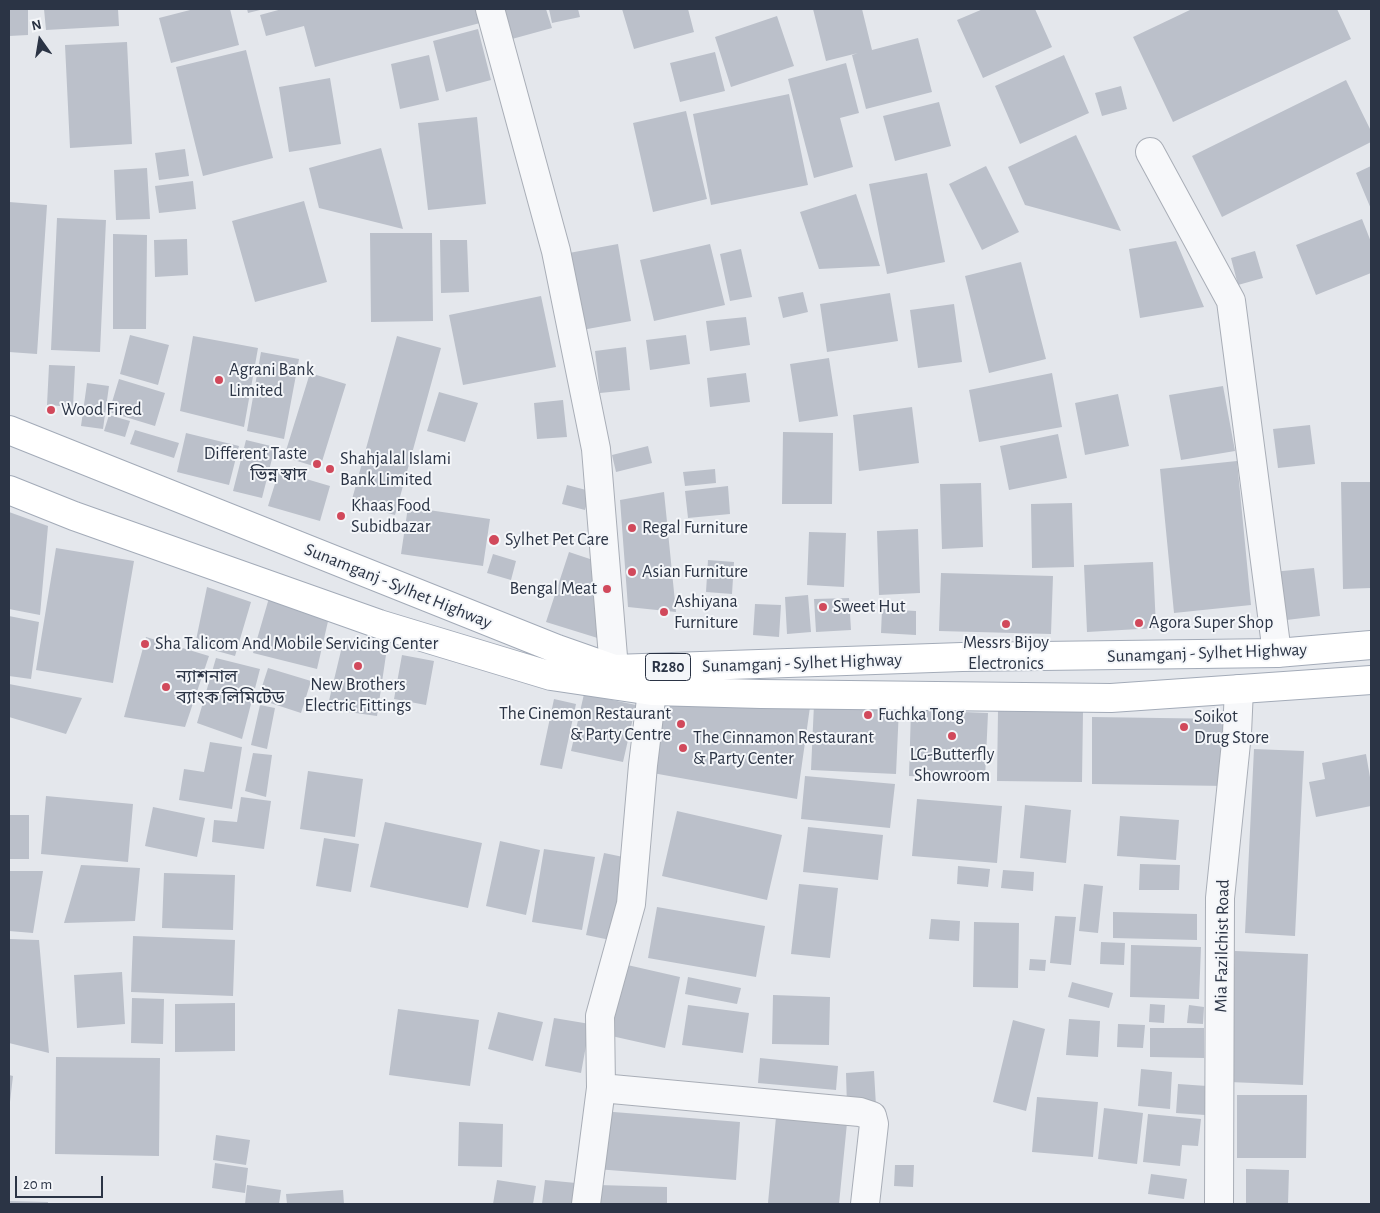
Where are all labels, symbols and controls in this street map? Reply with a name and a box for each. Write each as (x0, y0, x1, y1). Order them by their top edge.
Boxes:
north arrow (15, 15, 65, 65)
text: N (30, 17, 43, 33)
place label: Agrani Bank Limited (229, 359, 314, 402)
marker: Agrani Bank Limited (213, 374, 225, 386)
place label: Wood Fired (61, 399, 142, 421)
marker: Wood Fired (45, 404, 57, 416)
place label: Different Taste ভিন্ন স্বাদ (204, 443, 307, 486)
place label: Shahjalal Islami Bank Limited (340, 448, 451, 490)
marker: Different Taste ভিন্ন স্বাদ (311, 458, 323, 470)
marker: Shahjalal Islami Bank Limited (324, 463, 336, 475)
place label: Khaas Food Subidbazar (351, 495, 431, 538)
marker: Khaas Food Subidbazar (335, 510, 347, 522)
place label: Regal Furniture (642, 517, 748, 539)
marker: Regal Furniture (626, 522, 638, 534)
place label: Sylhet Pet Care (505, 529, 609, 551)
marker: Sylhet Pet Care (487, 533, 501, 547)
street label: Sunamganj - Sylhet Highway (301, 538, 495, 634)
place label: Asian Furniture (642, 561, 748, 583)
marker: Asian Furniture (626, 566, 638, 578)
place label: Bengal Meat (509, 578, 597, 600)
marker: Bengal Meat (601, 583, 613, 595)
place label: Ashiyana Furniture (674, 591, 738, 634)
place label: Sweet Hut (833, 596, 905, 618)
marker: Sweet Hut (817, 601, 829, 613)
marker: Ashiyana Furniture (658, 606, 670, 618)
place label: Agora Super Shop (1149, 612, 1273, 634)
marker: Agora Super Shop (1133, 617, 1145, 629)
marker: Messrs Bijoy Electronics (1000, 618, 1012, 630)
place label: Messrs Bijoy Electronics (963, 632, 1049, 674)
place label: Sha Talicom And Mobile Servicing Center (155, 633, 438, 655)
marker: Sha Talicom And Mobile Servicing Center (139, 638, 151, 650)
street label: Sunamganj - Sylhet Highway (1107, 639, 1307, 667)
street label: Sunamganj - Sylhet Highway (702, 649, 902, 677)
road number: R280 (646, 654, 690, 680)
marker: New Brothers Electric Fittings (352, 660, 364, 672)
place label: ন্যাশনাল ব্যাংক লিমিটেড (176, 666, 285, 709)
place label: New Brothers Electric Fittings (305, 674, 411, 716)
marker: ন্যাশনাল ব্যাংক লিমিটেড (160, 681, 172, 693)
place label: The Cinemon Restaurant & Party Centre (499, 703, 671, 746)
place label: Fuchka Tong (878, 704, 964, 726)
place label: Soikot Drug Store (1194, 706, 1269, 749)
marker: Fuchka Tong (862, 709, 874, 721)
marker: The Cinemon Restaurant & Party Centre (675, 718, 687, 730)
marker: Soikot Drug Store (1178, 721, 1190, 733)
place label: The Cinnamon Restaurant & Party Center (693, 727, 874, 770)
marker: LG-Butterfly Showroom (946, 730, 958, 742)
marker: The Cinnamon Restaurant & Party Center (677, 742, 689, 754)
place label: LG-Butterfly Showroom (910, 744, 994, 786)
street label: Mia Fazilchist Road (1210, 879, 1234, 1013)
scale bar (18, 1166, 105, 1198)
text: 20 m (23, 1177, 52, 1192)

